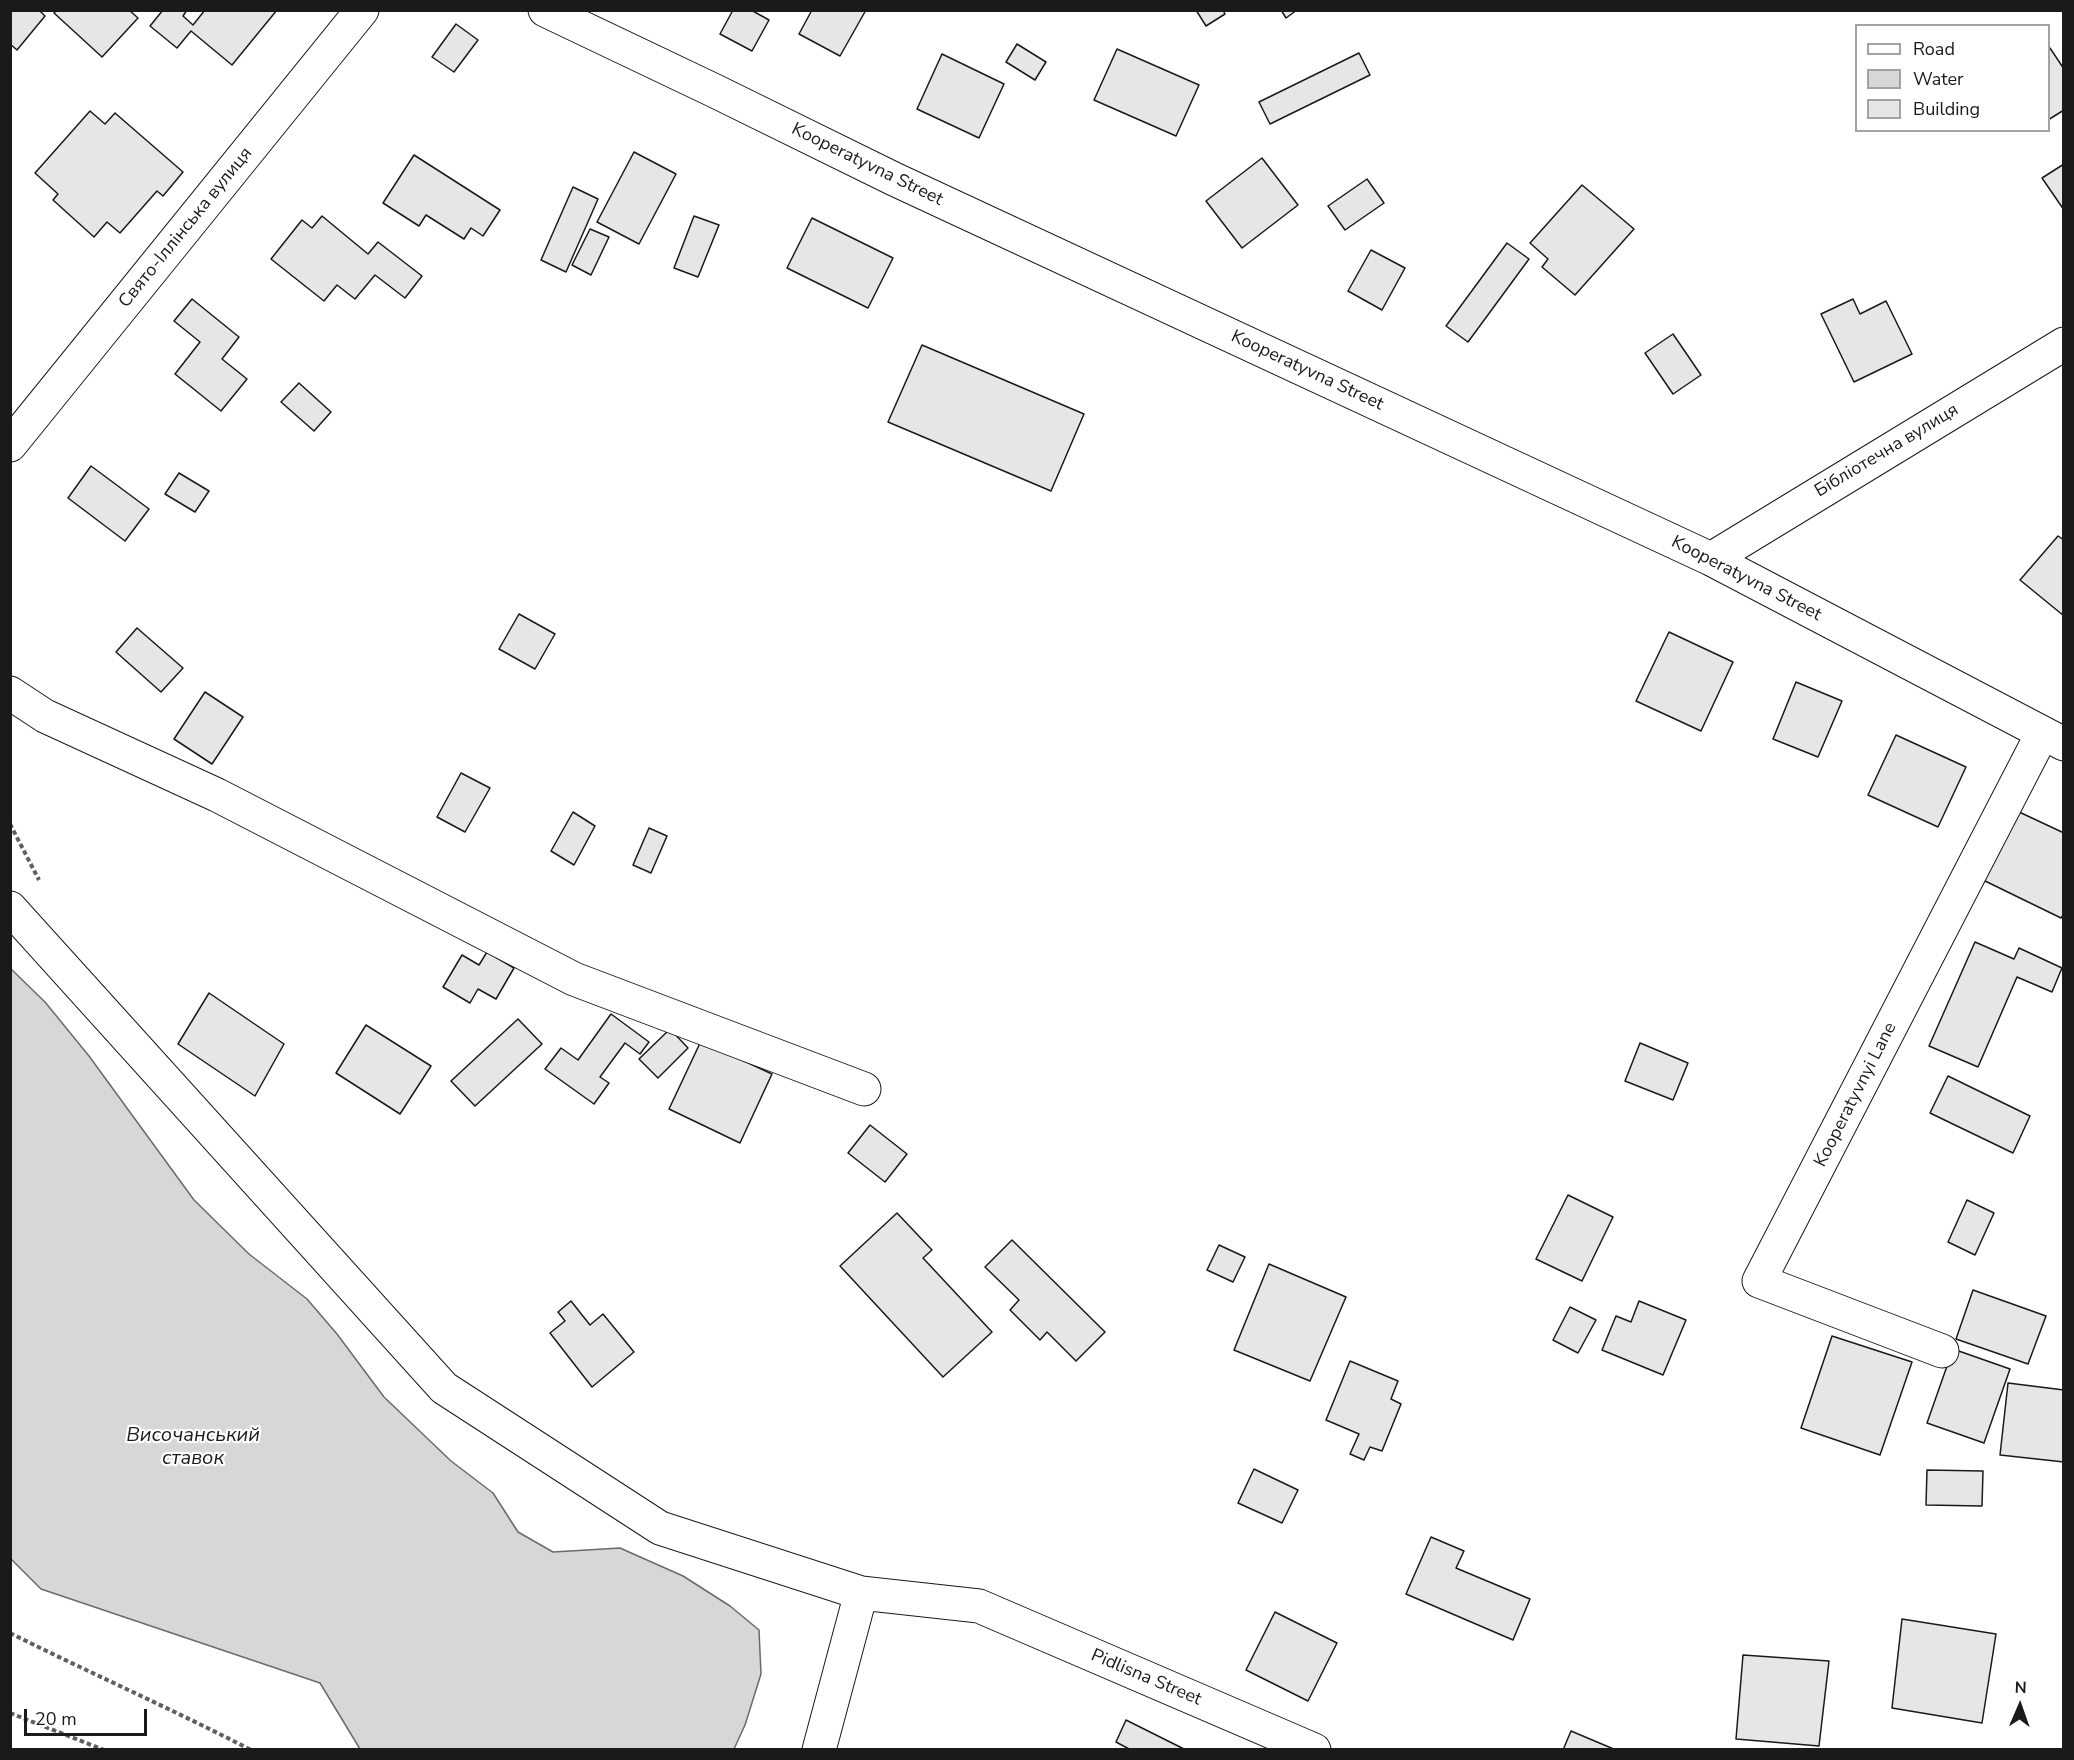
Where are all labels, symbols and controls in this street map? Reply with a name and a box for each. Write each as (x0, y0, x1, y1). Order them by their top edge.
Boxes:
legend (1855, 24, 2050, 132)
text: Road (1913, 37, 1955, 61)
text: Water (1913, 67, 1964, 91)
text: Building (1913, 97, 1980, 121)
street label: Kooperatyvna Street (788, 119, 946, 211)
street label: Свято-Іллінська вулиця (115, 144, 257, 312)
street label: Kooperatyvna Street (1227, 326, 1387, 416)
street label: Бібліотечна вулиця (1811, 400, 1963, 502)
street label: Kooperatyvna Street (1667, 532, 1825, 626)
street label: Kooperatyvnyi Lane (1810, 1019, 1902, 1171)
water label: Височанський ставок (126, 1424, 260, 1471)
street label: Pidlisna Street (1088, 1645, 1204, 1711)
north arrow (1990, 1676, 2050, 1736)
text: N (2014, 1677, 2027, 1699)
scale bar (27, 1697, 150, 1735)
text: 20 m (35, 1707, 77, 1731)

